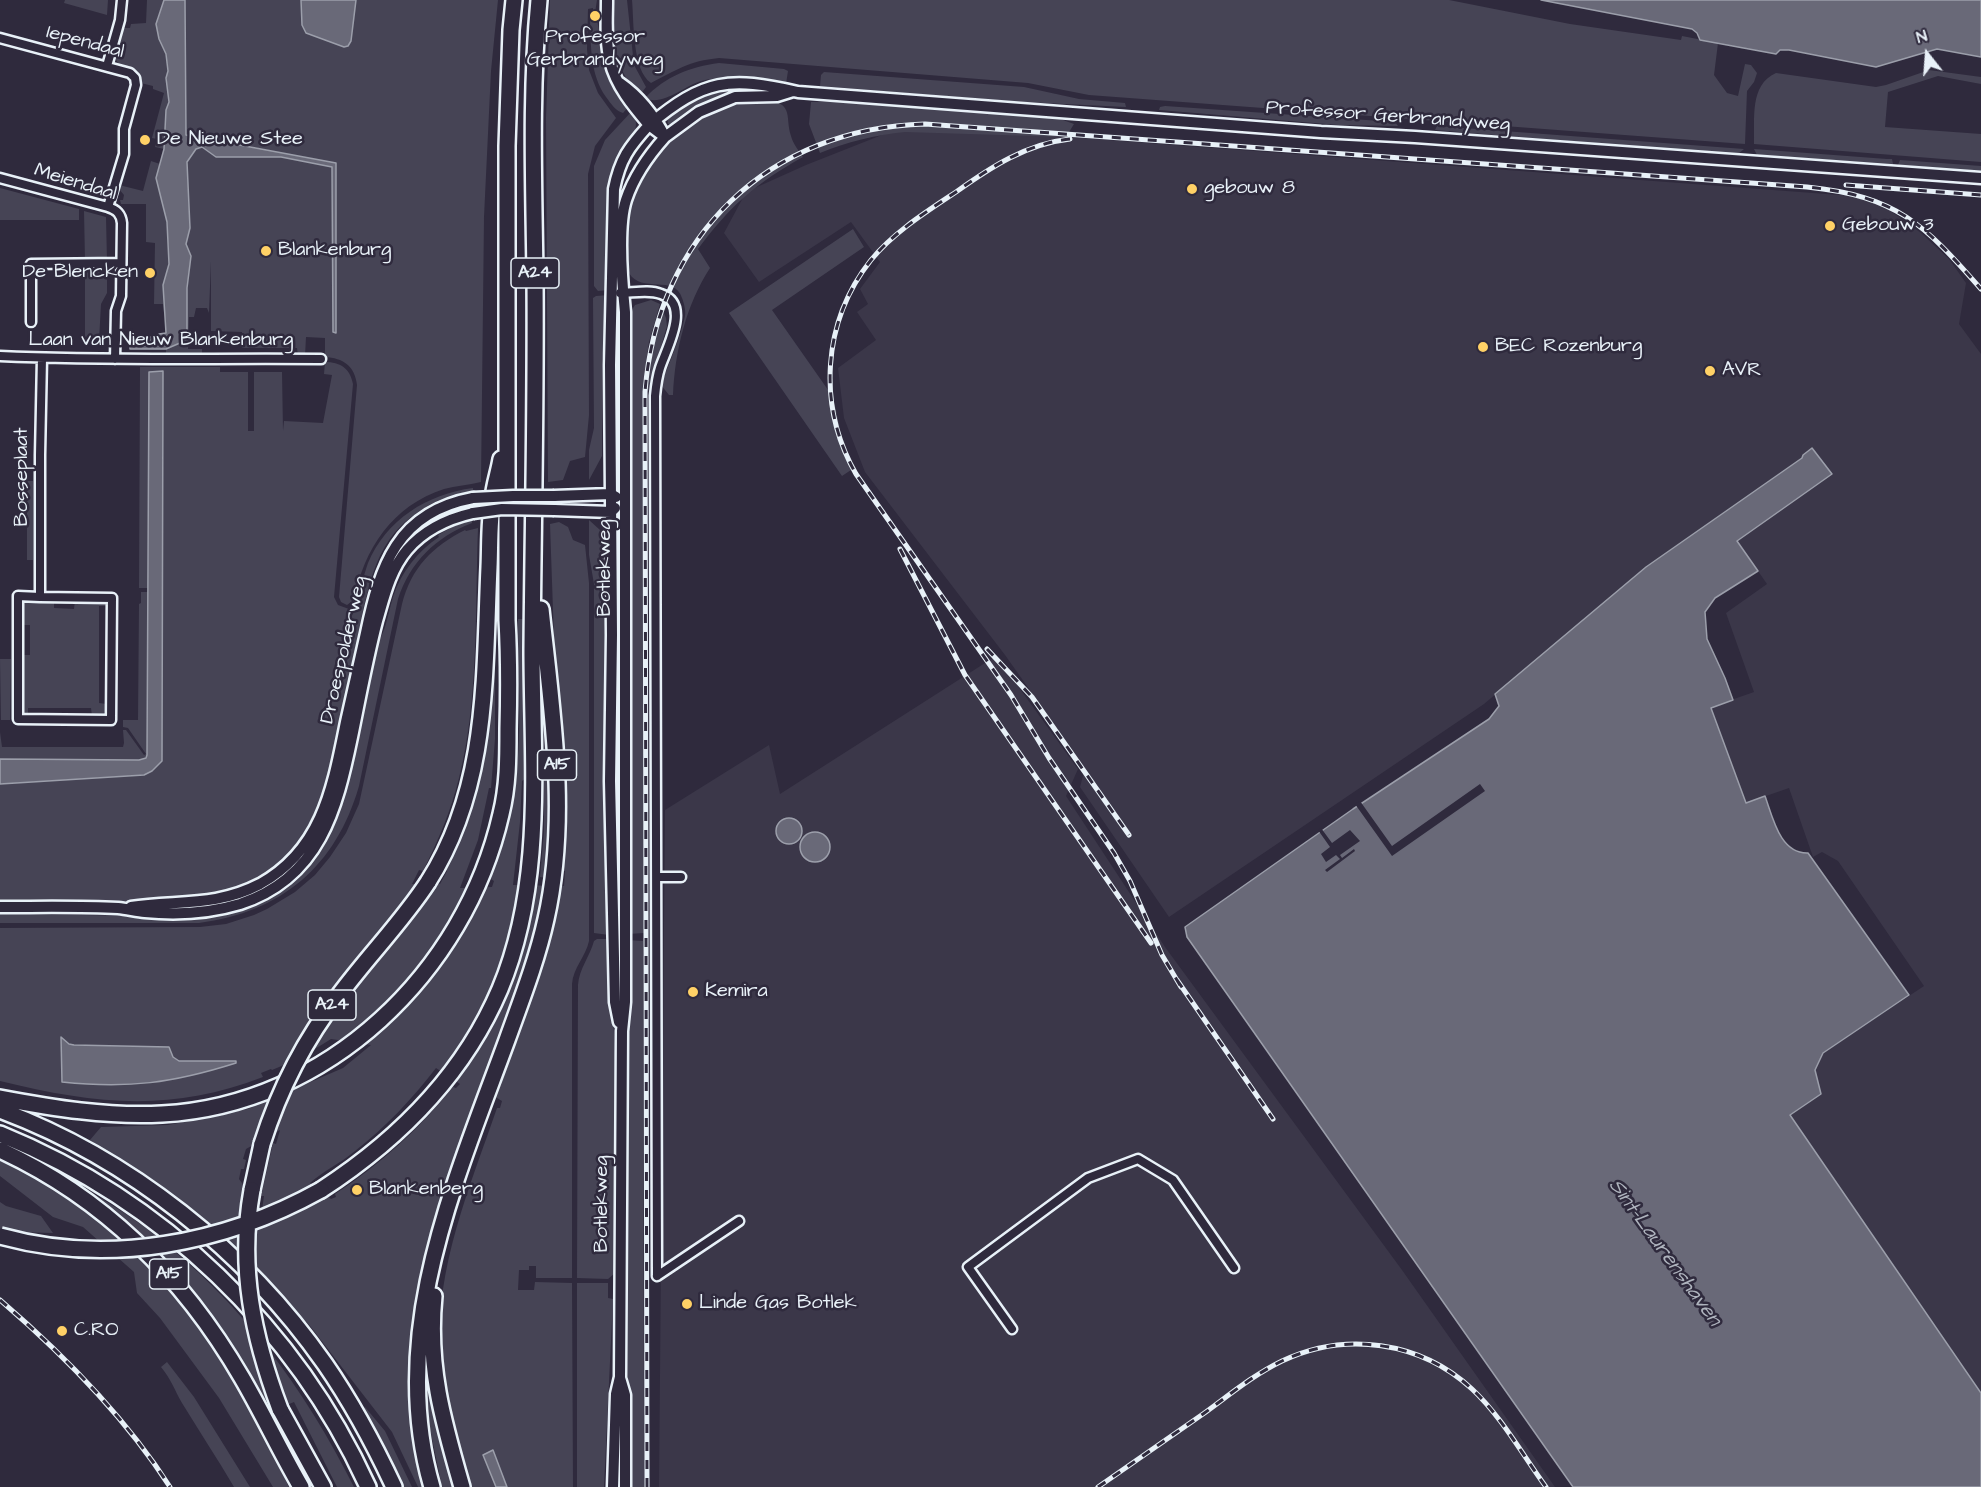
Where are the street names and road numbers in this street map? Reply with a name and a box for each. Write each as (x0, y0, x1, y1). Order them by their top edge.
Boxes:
street label: Iependaal (43, 21, 127, 65)
street label: Professor Gerbrandyweg (1265, 96, 1511, 138)
street label: Meiendaal (31, 159, 119, 207)
road number: A24 (511, 258, 559, 288)
street label: Laan van Nieuw Blankenburg (29, 329, 293, 353)
street label: Bosseplaat (11, 427, 35, 527)
street label: Botlekweg (594, 519, 618, 617)
street label: Droespolderweg (316, 574, 374, 726)
road number: A15 (538, 750, 576, 780)
road number: A24 (308, 990, 356, 1020)
street label: Botlekweg (591, 1155, 615, 1253)
road number: A15 (150, 1259, 188, 1289)

